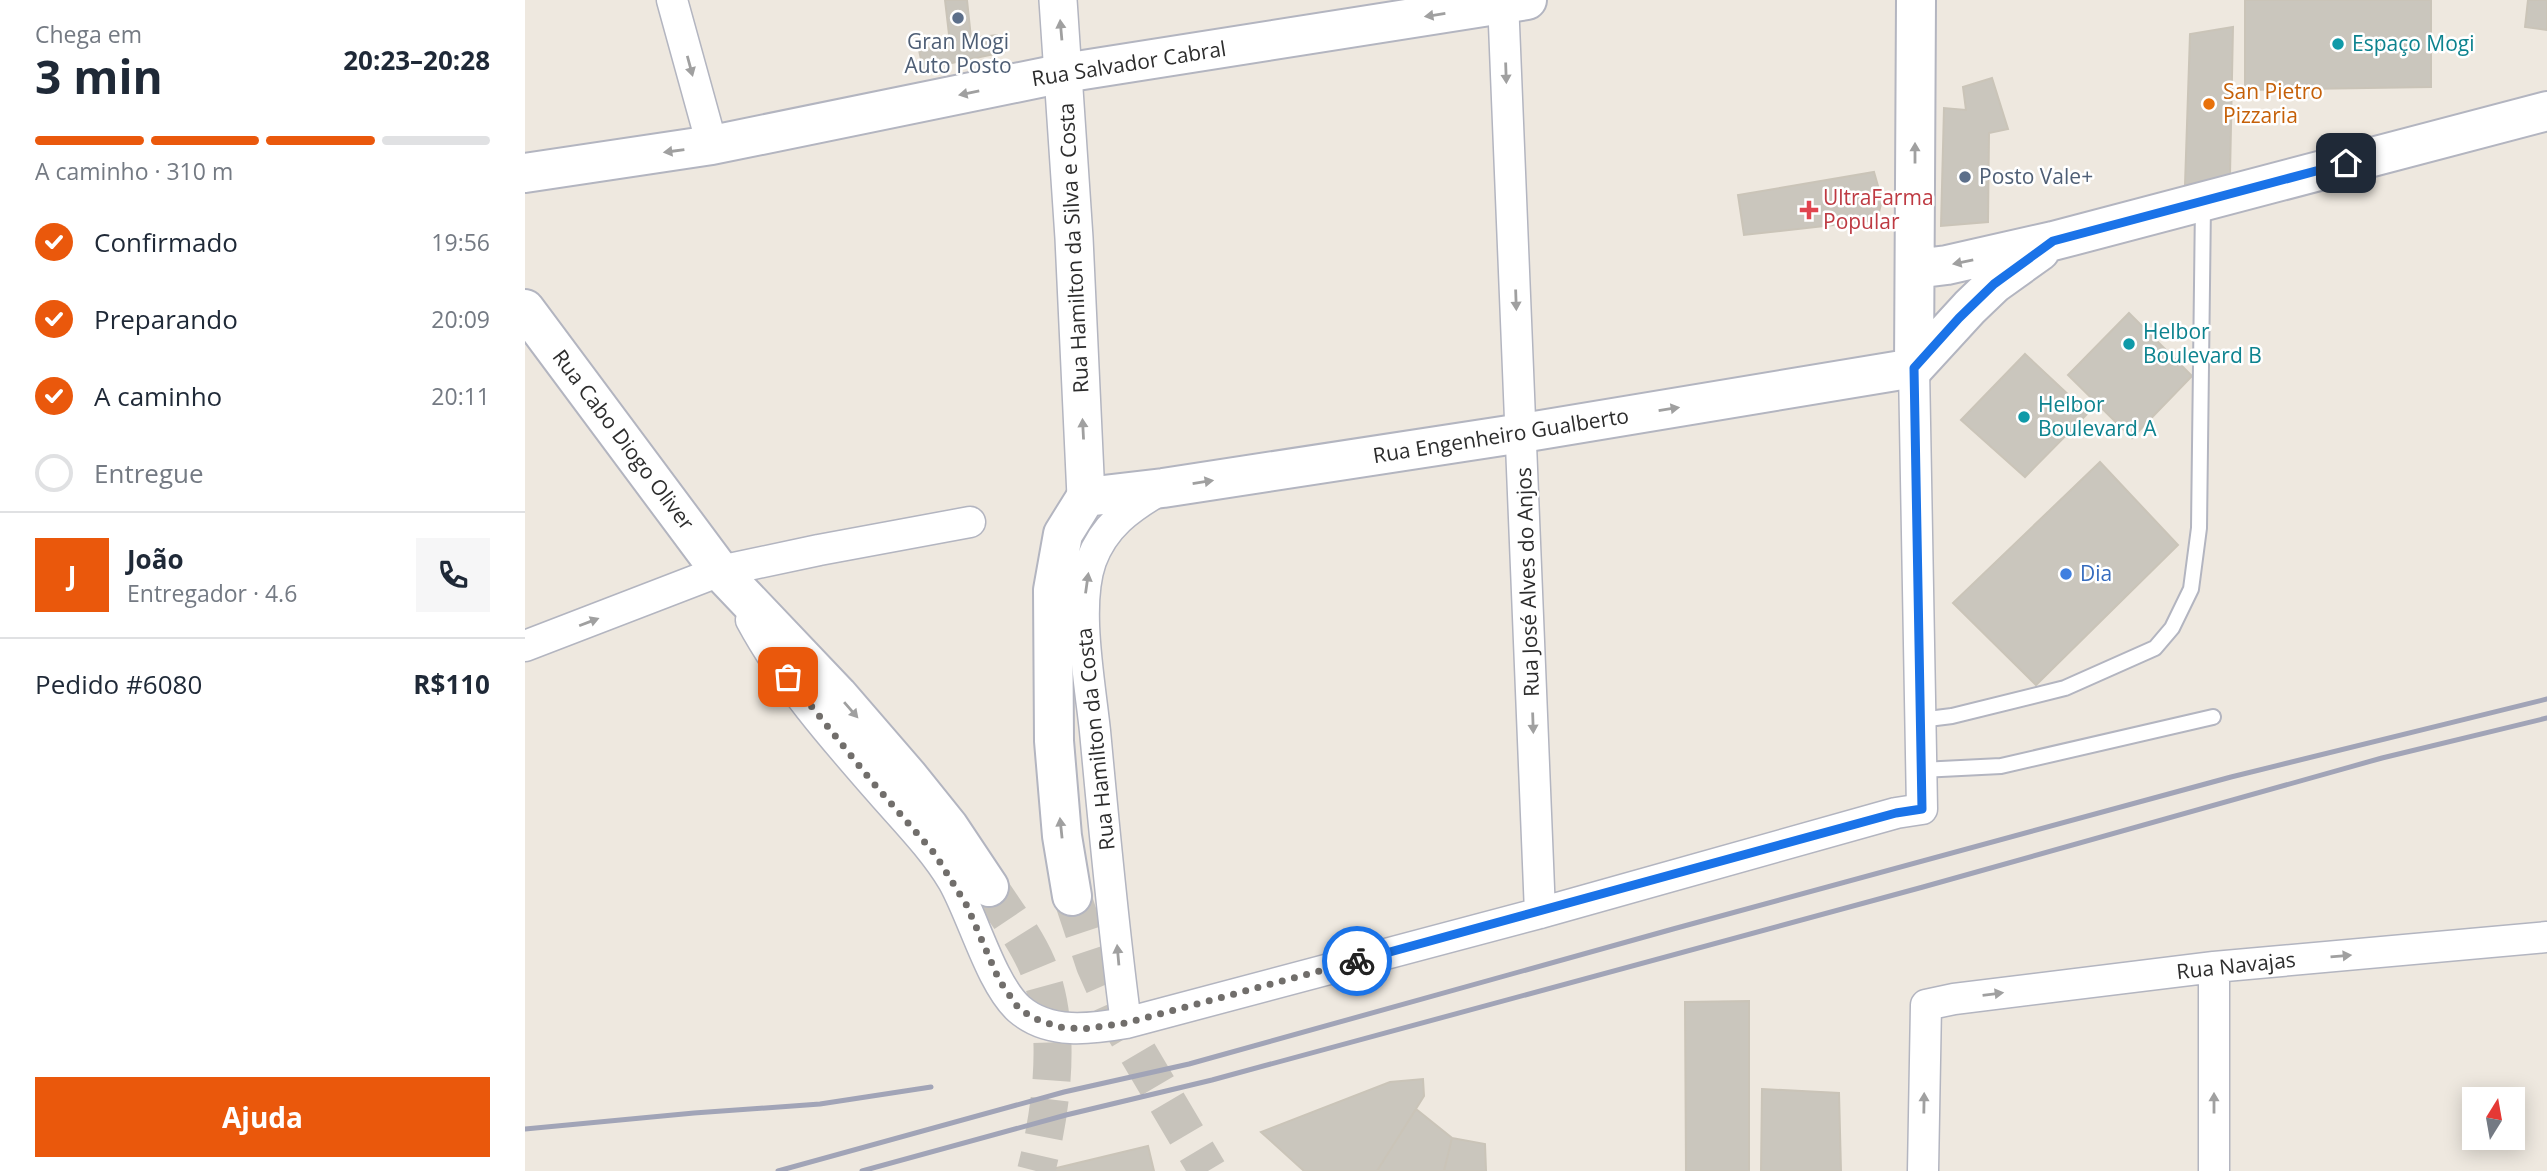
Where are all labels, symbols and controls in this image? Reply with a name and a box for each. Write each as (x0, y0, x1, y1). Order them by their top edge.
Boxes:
marker: Gran Mogi Auto Posto (950, 10, 966, 26)
one-way arrow (1424, 10, 1446, 21)
text: Chega em (35, 18, 142, 50)
one-way arrow (1055, 19, 1066, 41)
place label: Gran Mogi Auto Posto (904, 27, 1012, 79)
place label: Espaço Mogi (2352, 29, 2475, 57)
street label: Rua Salvador Cabral (1030, 34, 1228, 92)
marker: Espaço Mogi (2330, 36, 2346, 52)
text: 20:23–20:28 (343, 42, 490, 78)
text: 3 min (35, 45, 163, 107)
one-way arrow (686, 56, 696, 77)
one-way arrow (1501, 62, 1512, 84)
place label: San Pietro Pizzaria (2223, 77, 2323, 129)
one-way arrow (958, 87, 980, 98)
marker: San Pietro Pizzaria (2201, 96, 2217, 112)
street label: Rua Hamilton da Silva e Costa (1051, 102, 1095, 394)
pin (2316, 133, 2376, 193)
one-way arrow (1909, 141, 1921, 163)
icon: home (2327, 144, 2365, 182)
one-way arrow (663, 146, 685, 157)
text: A caminho · 310 m (35, 155, 233, 187)
place label: Posto Vale+ (1979, 162, 2093, 190)
marker: Posto Vale+ (1957, 169, 1973, 185)
place label: UltraFarma Popular (1823, 183, 1934, 235)
marker: UltraFarma Popular (1801, 202, 1817, 218)
icon: check (35, 223, 73, 261)
text: Confirmado (94, 224, 238, 260)
text: 19:56 (431, 226, 490, 258)
one-way arrow (1952, 256, 1974, 267)
one-way arrow (1511, 289, 1522, 311)
icon: check (35, 300, 73, 338)
text: Preparando (94, 301, 238, 337)
text: 20:09 (431, 303, 490, 335)
place label: Helbor Boulevard B (2143, 317, 2262, 369)
marker: Helbor Boulevard B (2121, 336, 2137, 352)
street label: Rua Cabo Diogo Oliver (547, 343, 701, 536)
icon: check (35, 377, 73, 415)
text: A caminho (94, 378, 222, 414)
text: 20:11 (431, 380, 490, 412)
place label: Helbor Boulevard A (2038, 390, 2157, 442)
street label: Rua Engenheiro Gualberto (1371, 401, 1631, 469)
one-way arrow (1658, 403, 1680, 414)
marker: Helbor Boulevard A (2016, 409, 2032, 425)
one-way arrow (1077, 418, 1088, 440)
text: Entregue (94, 455, 204, 491)
street label: Rua José Alves do Anjos (1509, 467, 1545, 697)
one-way arrow (1192, 476, 1214, 487)
button: phone (416, 538, 490, 612)
text: João (127, 541, 184, 577)
text: J (68, 557, 76, 593)
place label: Dia (2080, 559, 2112, 587)
marker: Dia (2058, 566, 2074, 582)
one-way arrow (1081, 572, 1092, 594)
text: Entregador · 4.6 (127, 577, 297, 609)
one-way arrow (578, 616, 599, 627)
street label: Rua Hamilton da Costa (1069, 626, 1121, 852)
pin (758, 647, 818, 707)
icon: bag (769, 658, 807, 696)
text: Pedido #6080 (35, 666, 202, 702)
text: R$110 (413, 666, 490, 702)
one-way arrow (843, 701, 858, 718)
one-way arrow (1527, 712, 1538, 734)
one-way arrow (1056, 817, 1067, 839)
courier (1322, 926, 1392, 996)
icon: bike (1338, 942, 1376, 980)
one-way arrow (1112, 944, 1123, 966)
street label: Rua Navajas (2175, 945, 2297, 985)
one-way arrow (2330, 950, 2352, 961)
one-way arrow (1982, 989, 2004, 1000)
button: Ajuda (35, 1077, 490, 1157)
north arrow (2462, 1087, 2525, 1150)
map controls (2462, 1087, 2525, 1150)
one-way arrow (1918, 1092, 1930, 1114)
one-way arrow (2208, 1092, 2220, 1114)

